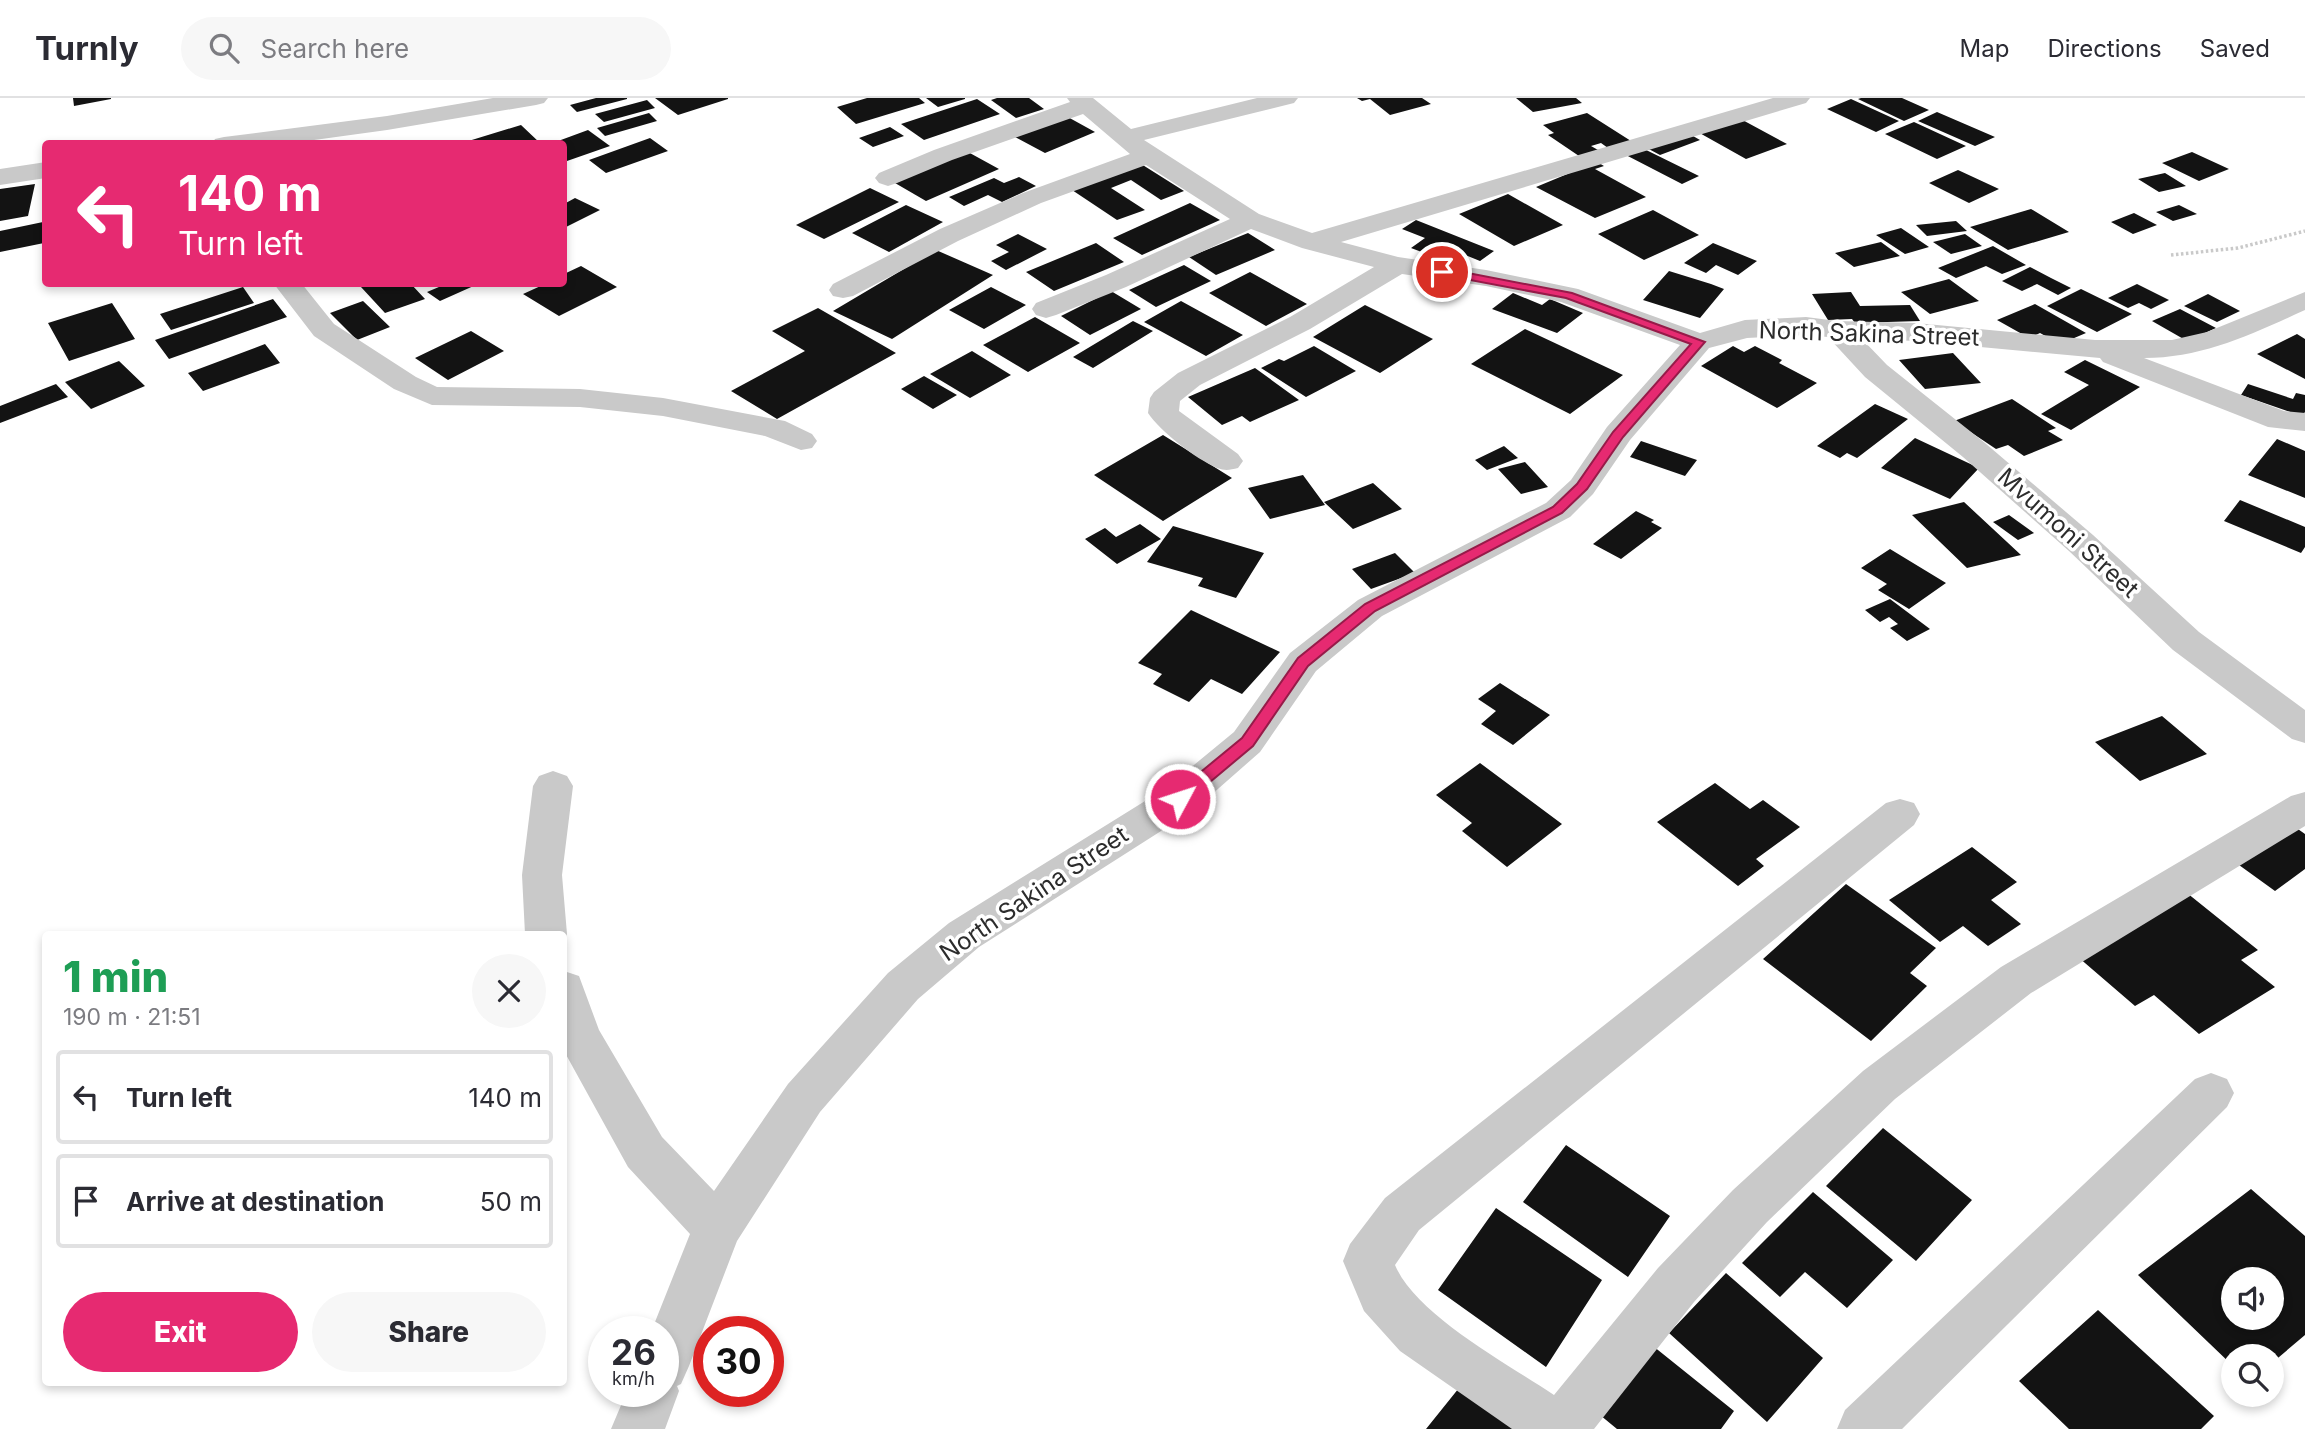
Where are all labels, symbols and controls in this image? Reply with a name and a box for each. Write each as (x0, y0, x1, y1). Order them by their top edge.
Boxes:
search box (181, 17, 671, 80)
text: Turnly (35, 28, 139, 68)
icon: search (205, 29, 243, 67)
text: Search here (261, 33, 409, 64)
text: Map (1960, 34, 2009, 63)
text: Directions (2047, 34, 2162, 63)
text: Saved (2200, 34, 2270, 63)
text: 140 m (178, 164, 322, 223)
icon: left (63, 168, 154, 259)
text: Turn left (178, 224, 303, 263)
pin (1412, 242, 1472, 302)
icon: arrive (1423, 253, 1461, 291)
street label: North Sakina Street (1758, 315, 1980, 352)
street label: Mvumoni Street (1992, 462, 2145, 604)
position arrow (1143, 762, 1217, 836)
street label: North Sakina Street (934, 820, 1133, 967)
text: 1 min (63, 951, 168, 1002)
button: close (472, 954, 546, 1028)
text: 190 m · 21:51 (63, 1003, 201, 1031)
icon: left (67, 1078, 105, 1116)
text: Turn left (126, 1082, 232, 1113)
text: 140 m (468, 1082, 542, 1113)
icon: arrive (67, 1182, 105, 1220)
text: Arrive at destination (126, 1186, 385, 1217)
text: 50 m (480, 1186, 542, 1217)
map controls (2221, 1267, 2284, 1407)
button: sound (2221, 1267, 2284, 1330)
button: Exit (63, 1292, 298, 1372)
button: Share (312, 1292, 546, 1372)
speed limit sign: 30 (693, 1316, 784, 1407)
text: 26 (611, 1331, 656, 1373)
button: search (2221, 1344, 2284, 1407)
text: km/h (612, 1368, 655, 1389)

